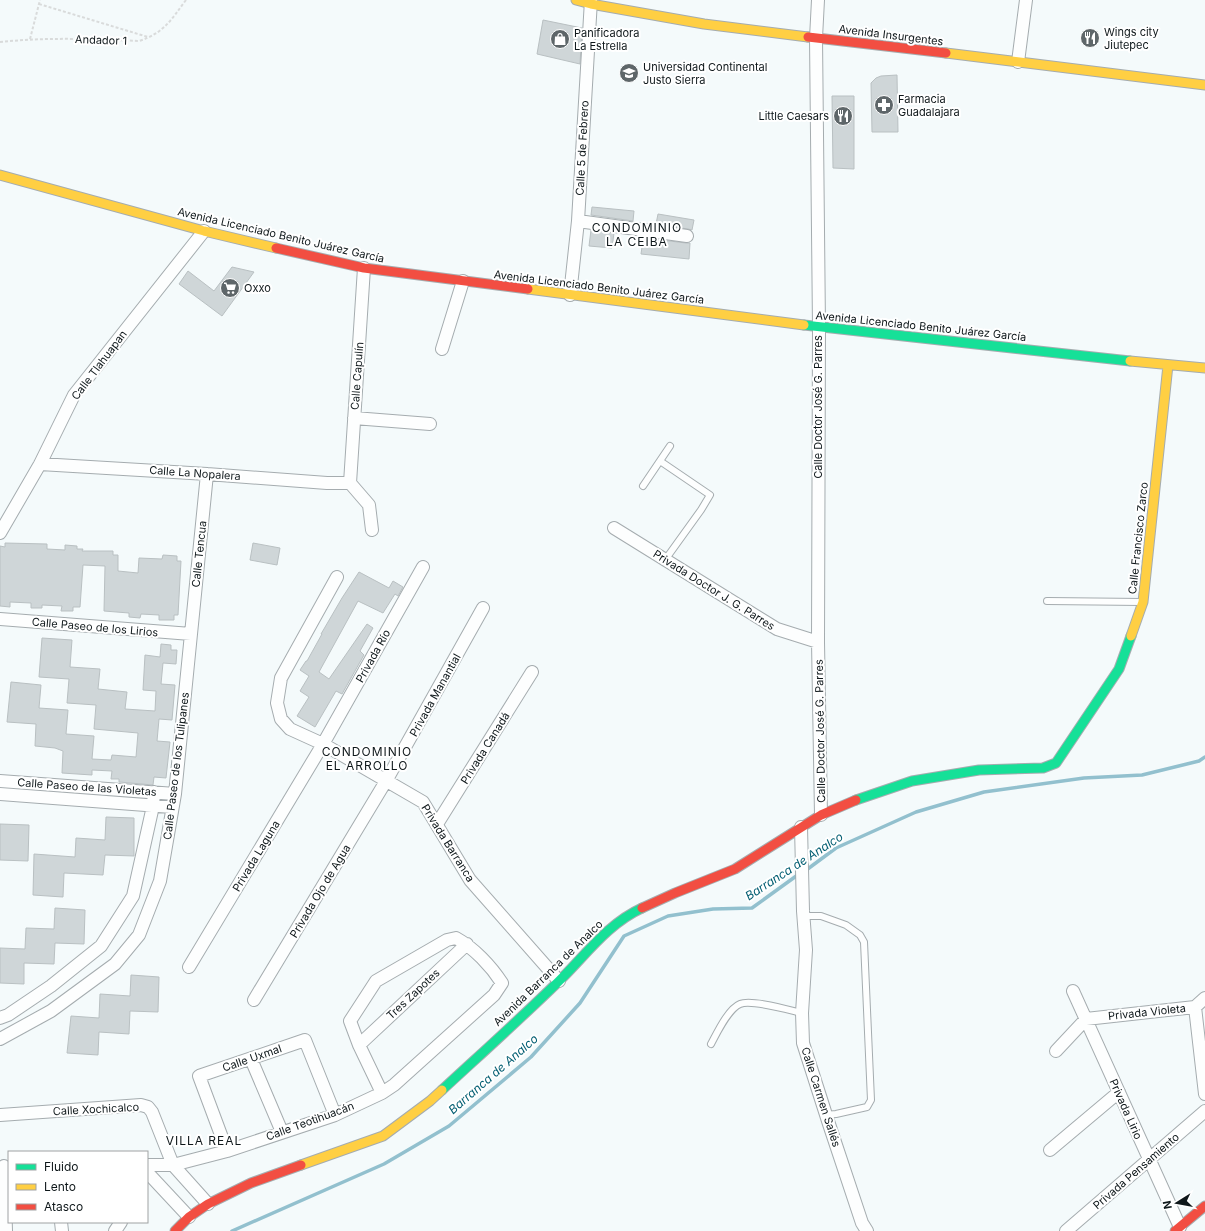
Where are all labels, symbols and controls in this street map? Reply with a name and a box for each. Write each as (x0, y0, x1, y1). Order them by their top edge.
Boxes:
street label: Avenida Insurgentes (838, 22, 944, 48)
place label: Wings city Jiutepec (1104, 25, 1159, 52)
place label: Panificadora La Estrella (574, 26, 639, 53)
restaurant icon: Wings city Jiutepec (1079, 27, 1101, 49)
shop icon: Panificadora La Estrella (549, 28, 571, 50)
street label: Andador 1 (75, 32, 127, 48)
place label: Universidad Continental Justo Sierra (643, 60, 767, 87)
school or university icon: Universidad Continental Justo Sierra (618, 62, 640, 84)
place label: Farmacia Guadalajara (898, 92, 960, 119)
pharmacy icon: Farmacia Guadalajara (873, 94, 895, 116)
street label: Calle 5 de Febrero (573, 100, 592, 196)
restaurant icon: Little Caesars (832, 105, 854, 127)
place label: Little Caesars (758, 109, 829, 123)
street label: Avenida Licenciado Benito Juárez García (176, 204, 386, 266)
district label: CONDOMINIO LA CEIBA (592, 220, 682, 249)
street label: Avenida Licenciado Benito Juárez García (493, 267, 705, 307)
supermarket icon: Oxxo (219, 277, 241, 299)
place label: Oxxo (244, 281, 271, 295)
street label: Avenida Licenciado Benito Juárez García (815, 308, 1027, 344)
street label: Calle Tlahuapan (68, 327, 130, 403)
street label: Calle Doctor José G. Parres (811, 335, 825, 479)
street label: Calle Capulín (348, 341, 366, 411)
street label: Calle La Nopalera (149, 463, 241, 483)
street label: Calle Francisco Zarco (1125, 481, 1151, 595)
street label: Calle Tencua (189, 520, 209, 588)
street label: Privada Doctor J. G. Parres (651, 547, 778, 633)
street label: Calle Paseo de los Lirios (31, 614, 159, 640)
street label: Privada Río (353, 627, 394, 685)
street label: Privada Manantial (406, 651, 464, 739)
street label: Calle Doctor José G. Parres (812, 659, 828, 803)
street label: Calle Paseo de los Tulipanes (160, 691, 192, 841)
street label: Privada Canadá (457, 709, 513, 787)
district label: CONDOMINIO EL ARROLLO (322, 744, 412, 773)
street label: Calle Paseo de las Violetas (17, 775, 157, 799)
street label: Privada Barranca (418, 801, 478, 885)
street label: Privada Laguna (229, 818, 283, 894)
water label: Barranca de Analco (742, 829, 846, 903)
street label: Privada Ojo de Agua (287, 842, 353, 940)
street label: Avenida Barranca de Analco (490, 917, 606, 1029)
street label: Tres Zapotes (383, 966, 443, 1022)
street label: Privada Violeta (1107, 1001, 1187, 1023)
water label: Barranca de Analco (445, 1031, 541, 1117)
street label: Calle Uxmal (221, 1041, 283, 1075)
street label: Calle Carmen Sallés (798, 1045, 844, 1149)
street label: Privada Lirio (1106, 1077, 1146, 1142)
street label: Calle Teotihuacán (264, 1099, 356, 1143)
street label: Calle Xochicalco (52, 1100, 140, 1118)
street label: Privada Pensamiento (1090, 1130, 1182, 1212)
district label: VILLA REAL (166, 1133, 242, 1148)
legend (8, 1151, 148, 1223)
text: Fluido (44, 1159, 79, 1174)
text: Lento (44, 1179, 76, 1194)
north arrow (1157, 1183, 1197, 1223)
text: Atasco (44, 1199, 83, 1214)
text: N (1160, 1199, 1175, 1210)

